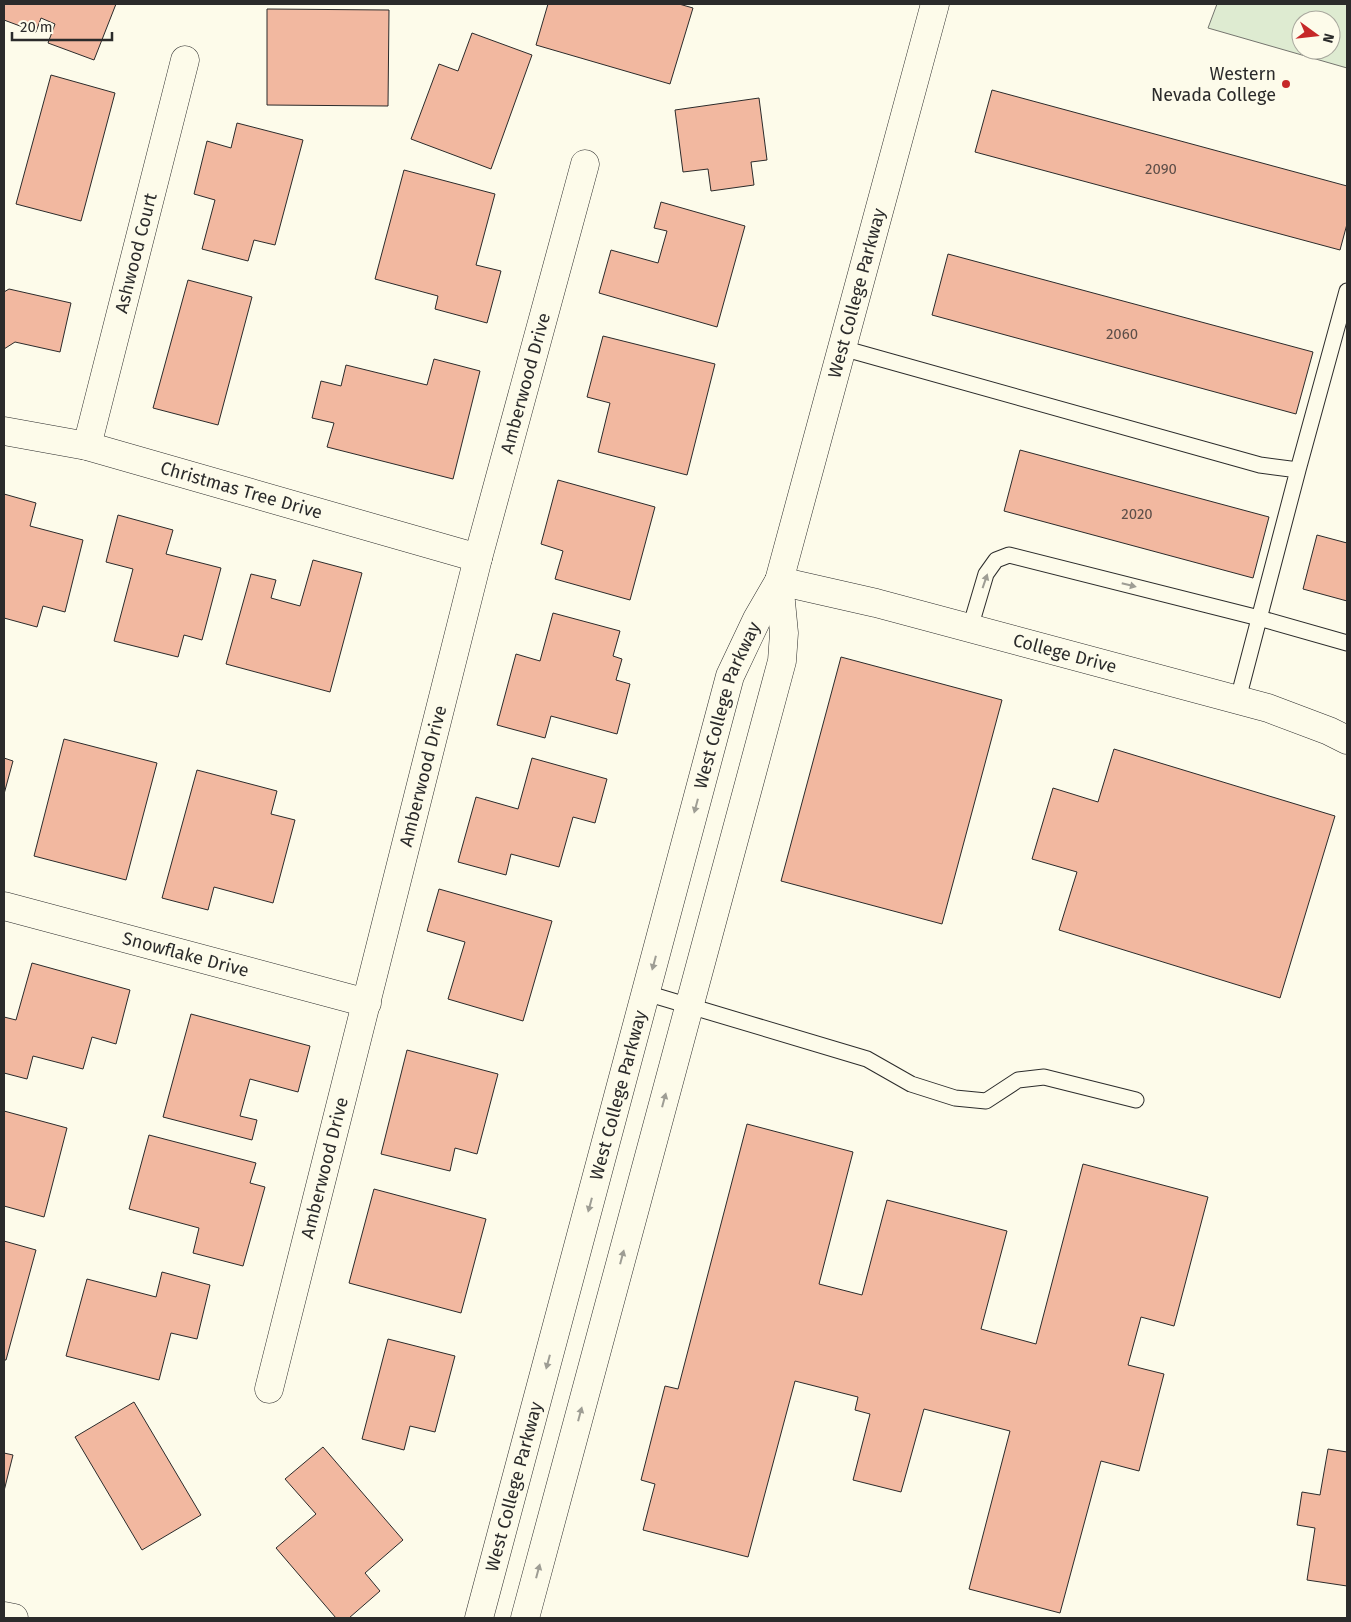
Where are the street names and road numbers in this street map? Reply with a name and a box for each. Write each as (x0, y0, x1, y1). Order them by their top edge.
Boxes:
street label: Ashwood Court (110, 190, 162, 315)
street label: West College Parkway (823, 206, 890, 380)
street label: Amberwood Drive (496, 310, 555, 456)
street label: Christmas Tree Drive (158, 457, 325, 524)
street label: West College Parkway (689, 618, 765, 791)
street label: College Drive (1011, 629, 1119, 678)
street label: Amberwood Drive (395, 703, 451, 849)
street label: Snowflake Drive (120, 927, 251, 982)
street label: West College Parkway (585, 1008, 651, 1183)
street label: Amberwood Drive (296, 1095, 353, 1241)
street label: West College Parkway (481, 1399, 547, 1574)

